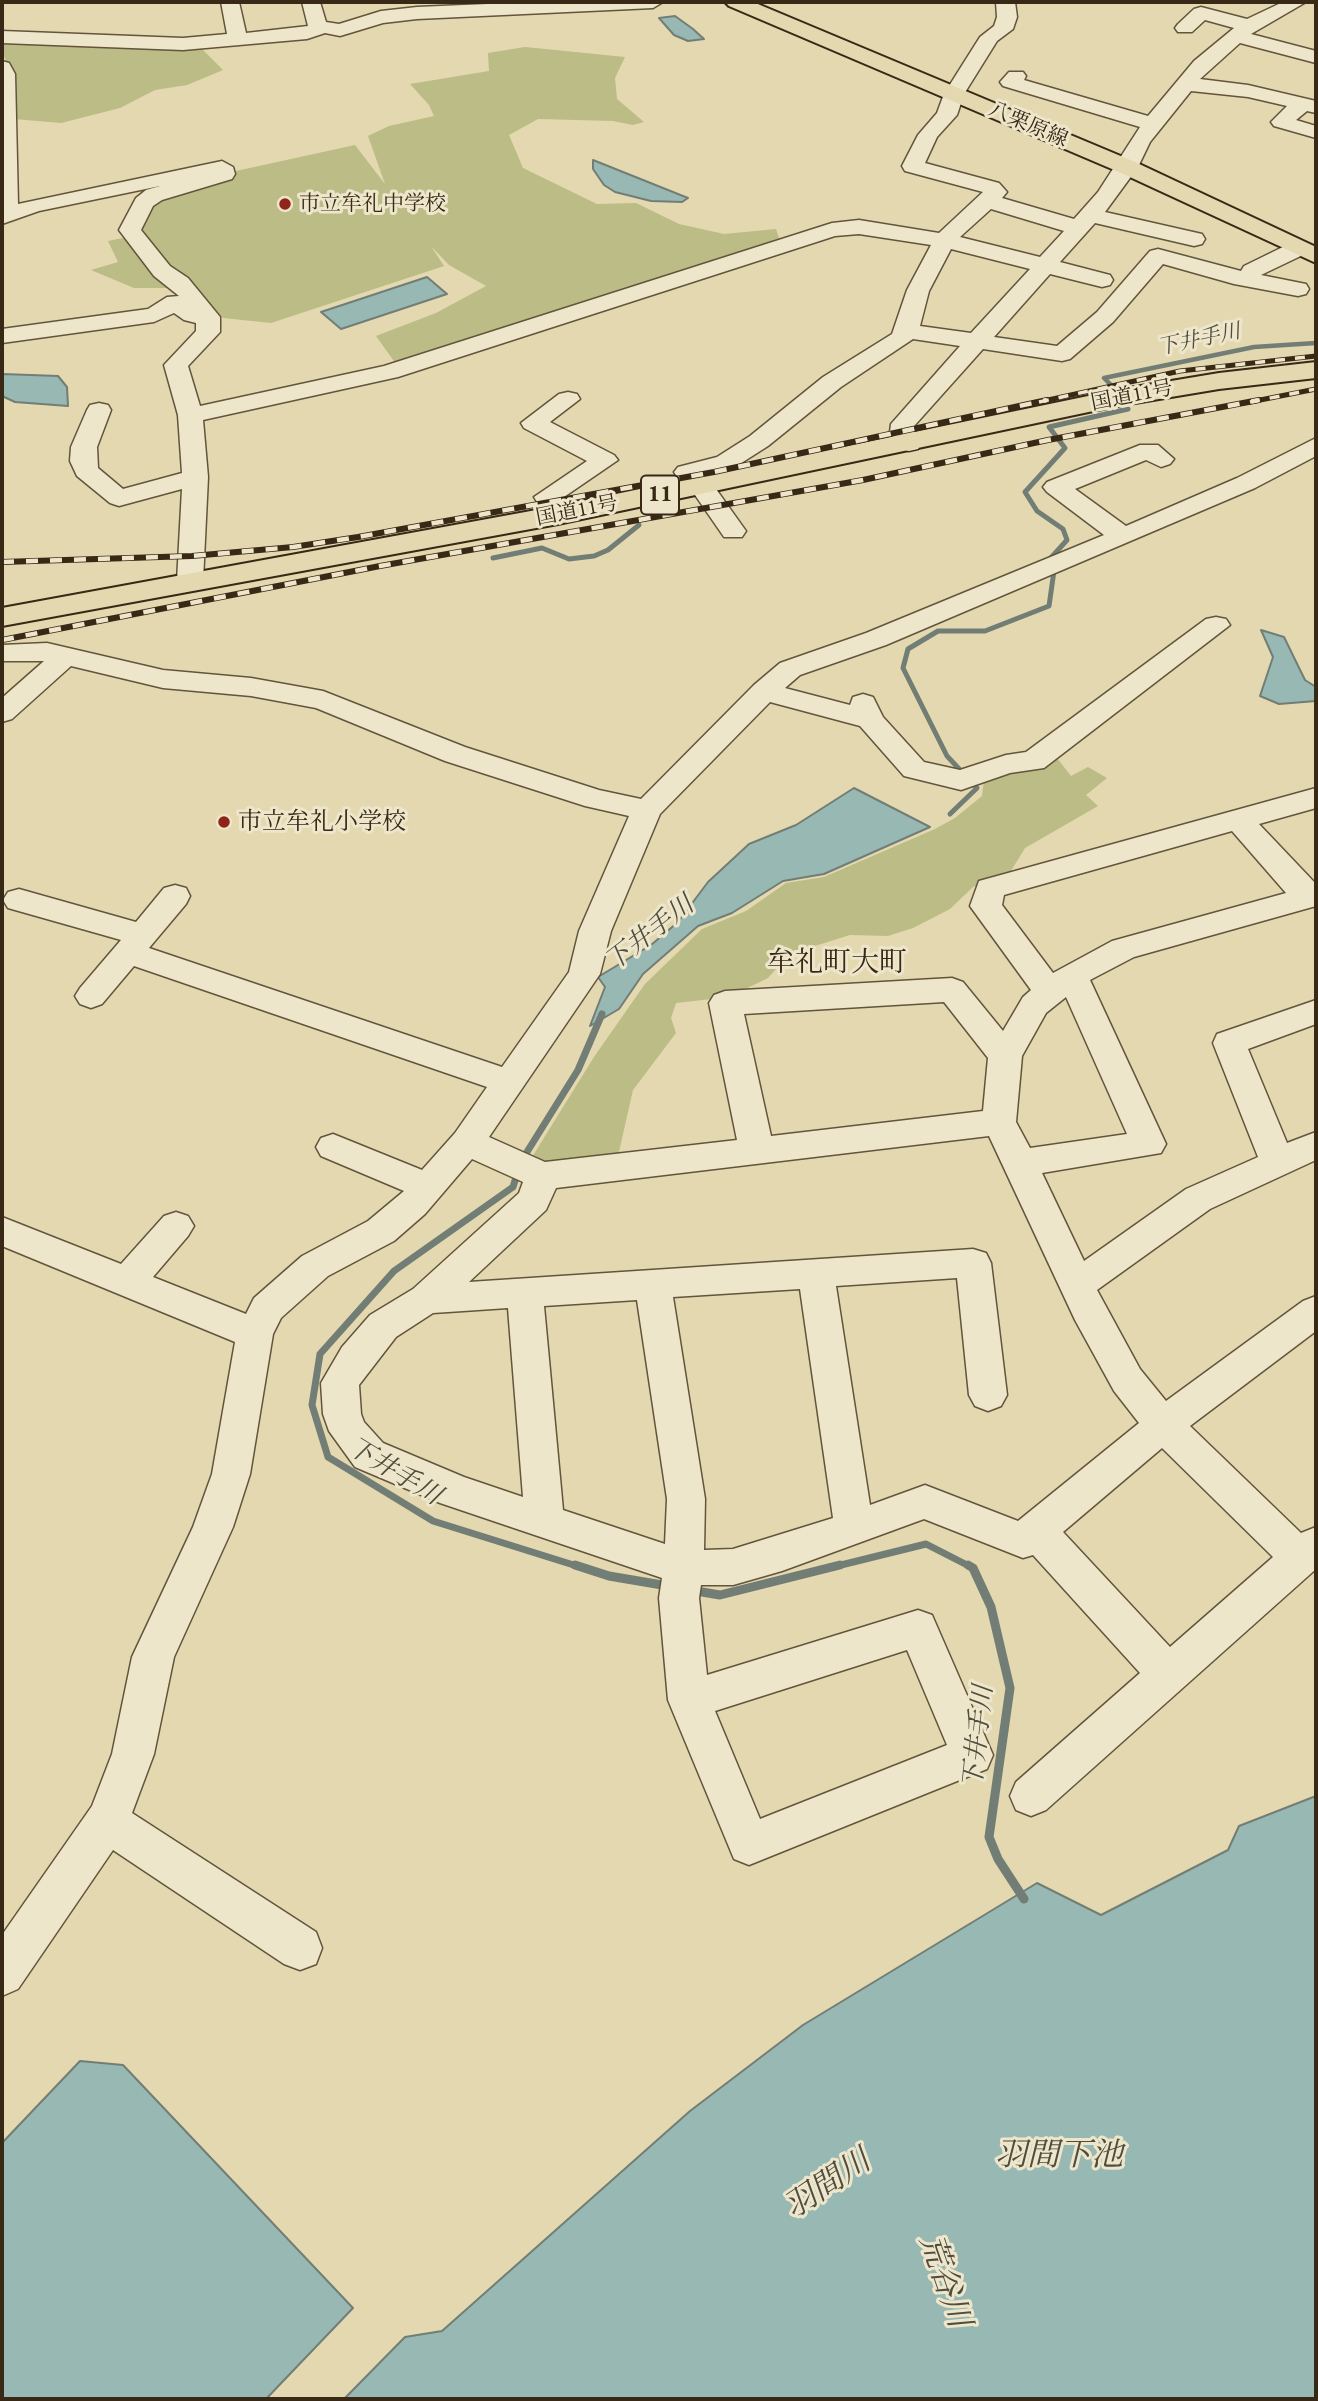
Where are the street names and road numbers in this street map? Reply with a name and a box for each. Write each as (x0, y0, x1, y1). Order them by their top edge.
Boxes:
street label: 八栗原線 (984, 97, 1072, 153)
street label: 国道11号 (1089, 376, 1175, 416)
road number: 11 (641, 475, 679, 514)
street label: 国道11号 (534, 491, 620, 531)

